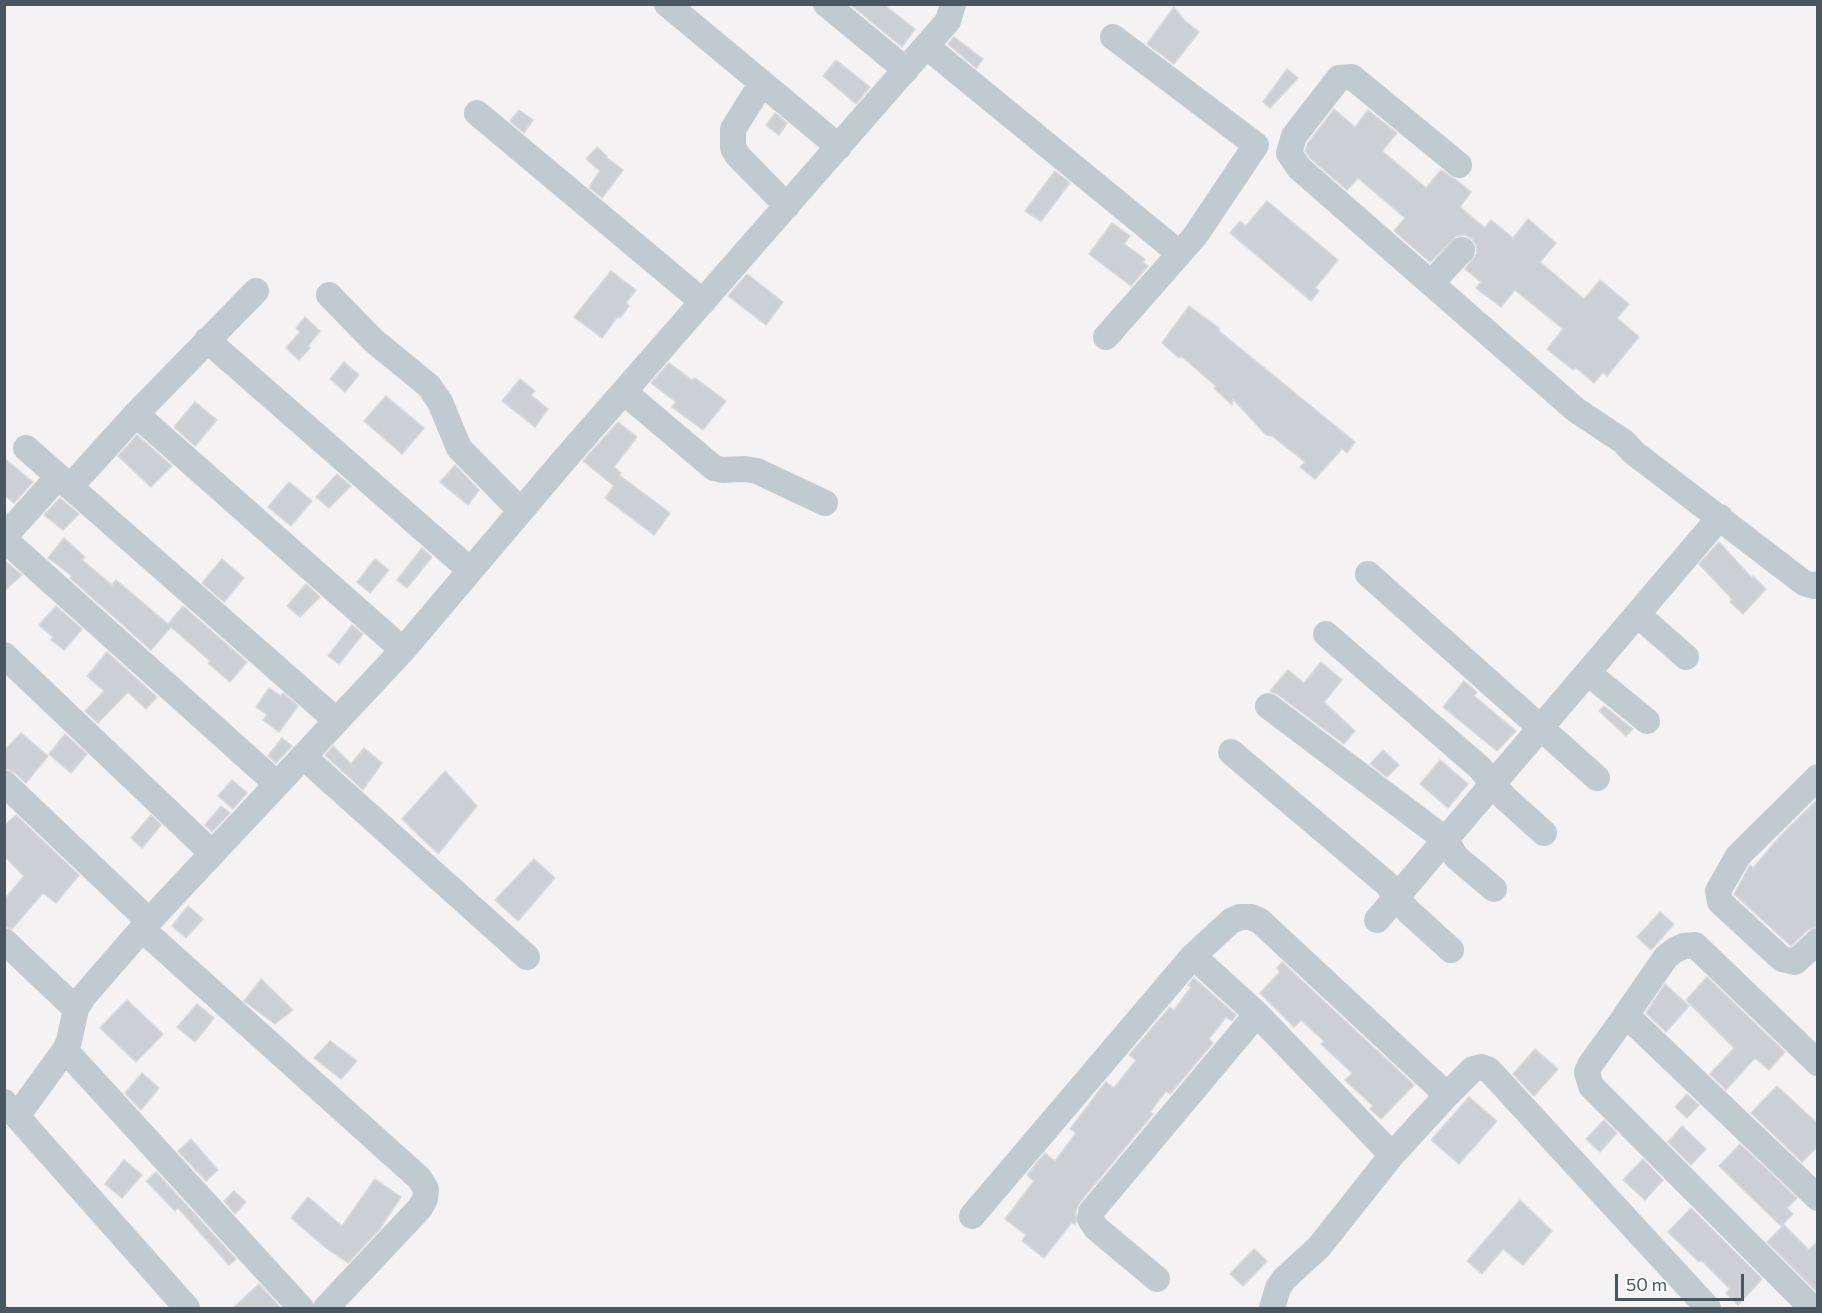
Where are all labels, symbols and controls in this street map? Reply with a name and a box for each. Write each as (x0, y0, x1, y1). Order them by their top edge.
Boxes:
scale bar (1618, 1262, 1747, 1300)
text: 50 m (1626, 1273, 1667, 1295)

